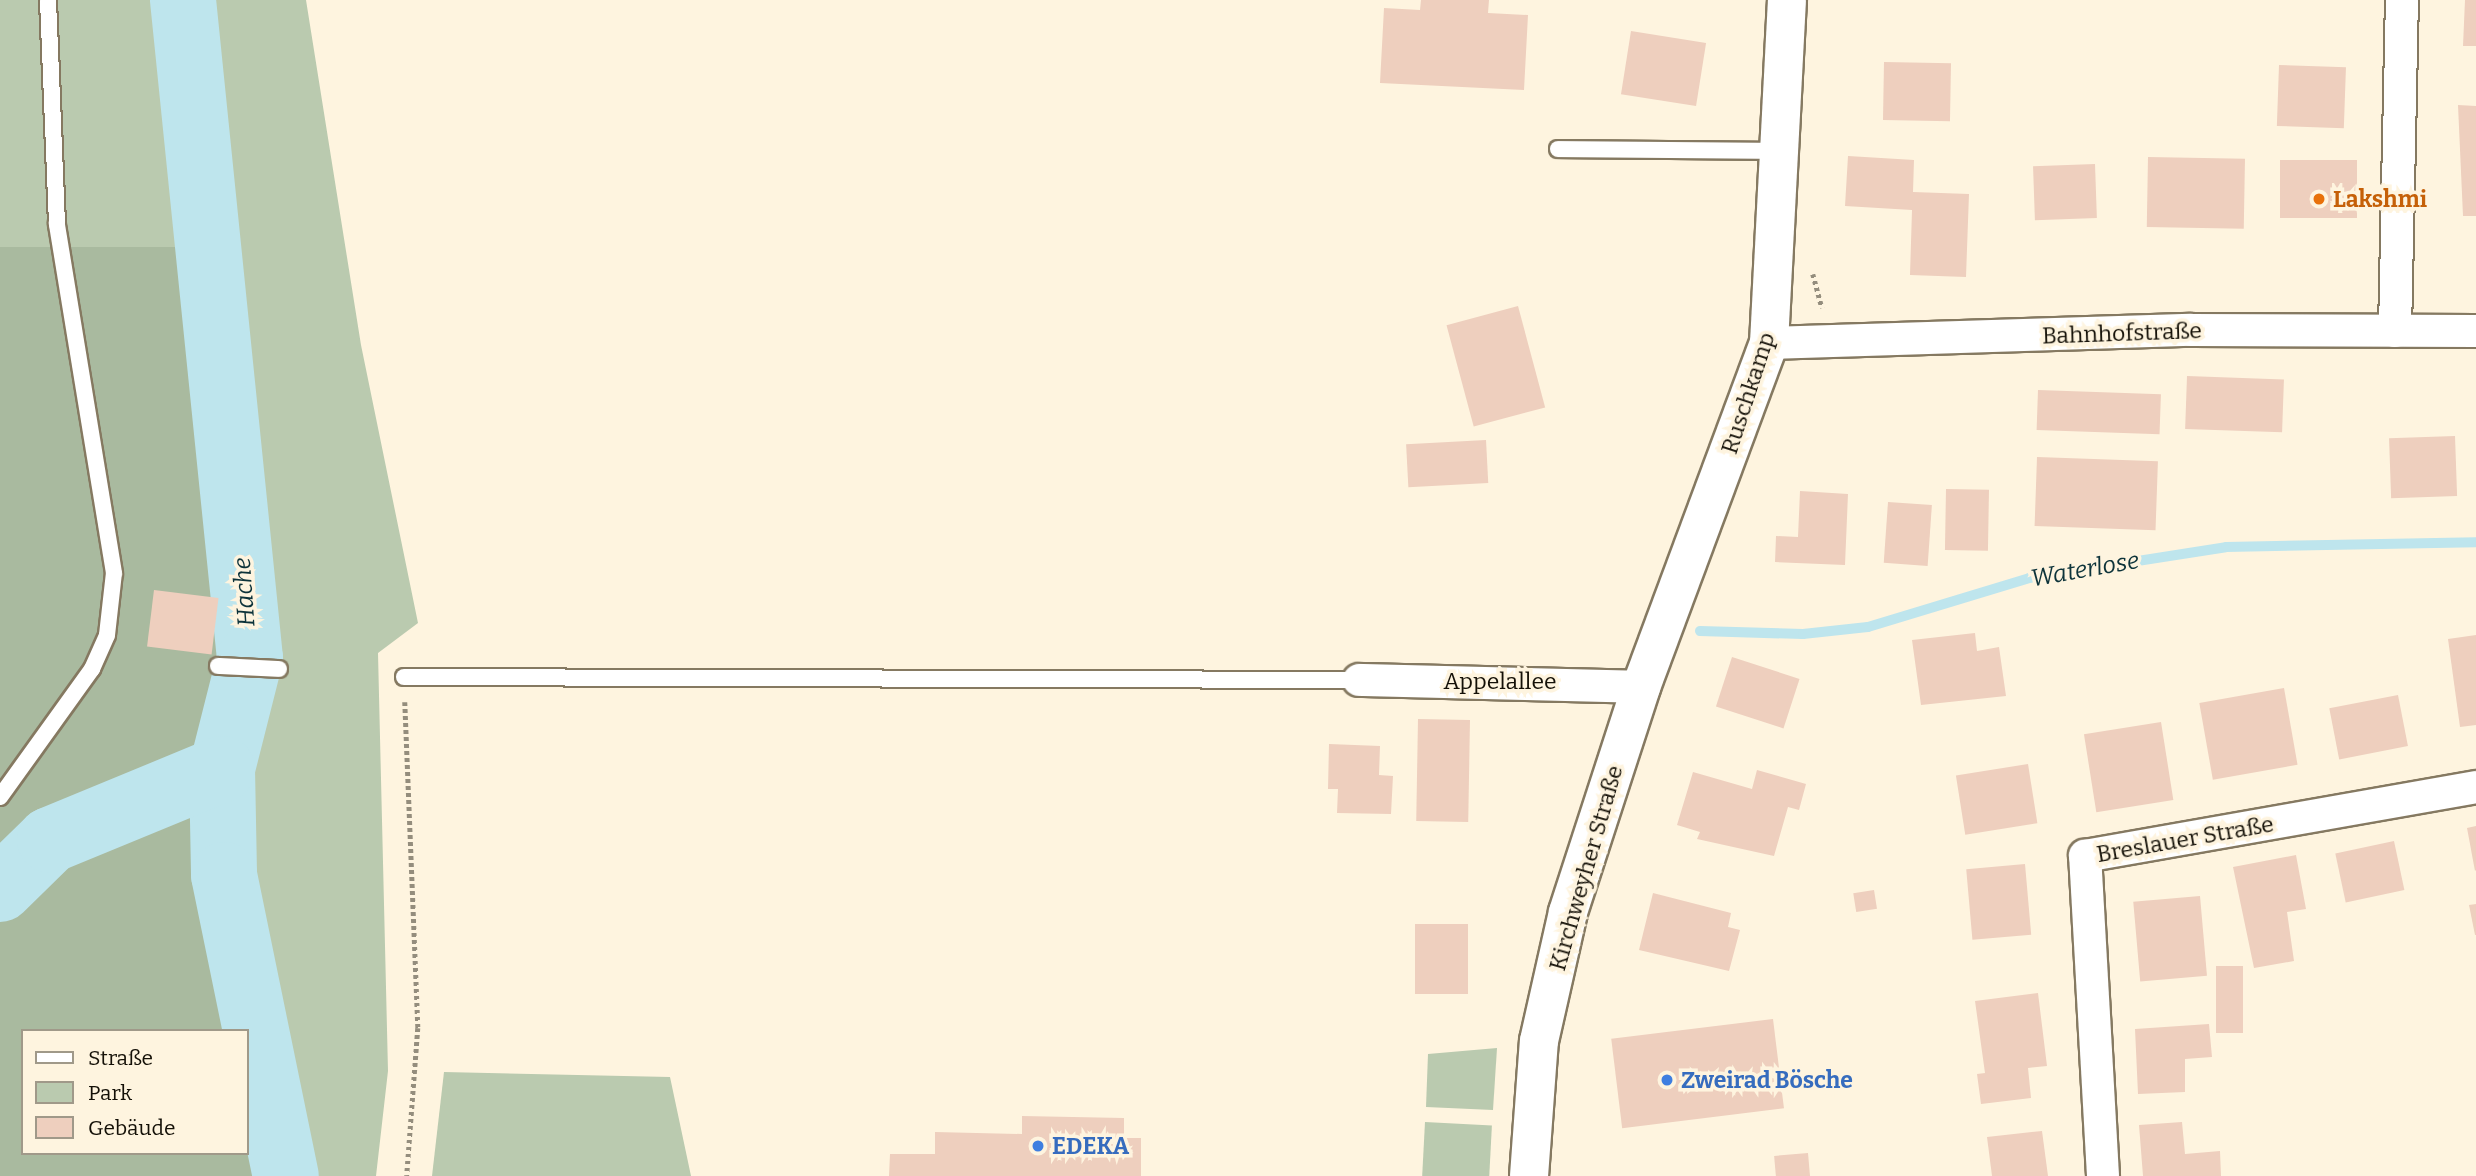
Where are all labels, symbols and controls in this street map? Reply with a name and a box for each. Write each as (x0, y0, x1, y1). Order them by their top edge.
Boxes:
place label: Lakshmi (2333, 185, 2427, 213)
marker: Lakshmi (2311, 191, 2327, 207)
street label: Bahnhofstraße (2042, 316, 2202, 350)
street label: Ruschkamp (1715, 329, 1781, 457)
water label: Waterlose (2029, 546, 2141, 594)
water label: Hache (228, 556, 262, 628)
street label: Appelallee (1443, 667, 1557, 695)
street label: Kirchweyher Straße (1543, 762, 1629, 974)
street label: Breslauer Straße (2094, 810, 2276, 868)
legend (21, 1029, 248, 1155)
text: Straße (88, 1045, 153, 1071)
place label: Zweirad Bösche (1681, 1066, 1853, 1094)
marker: Zweirad Bösche (1659, 1072, 1675, 1088)
text: Park (88, 1080, 132, 1106)
text: Gebäude (88, 1115, 176, 1141)
place label: EDEKA (1052, 1132, 1129, 1160)
marker: EDEKA (1030, 1138, 1046, 1154)

